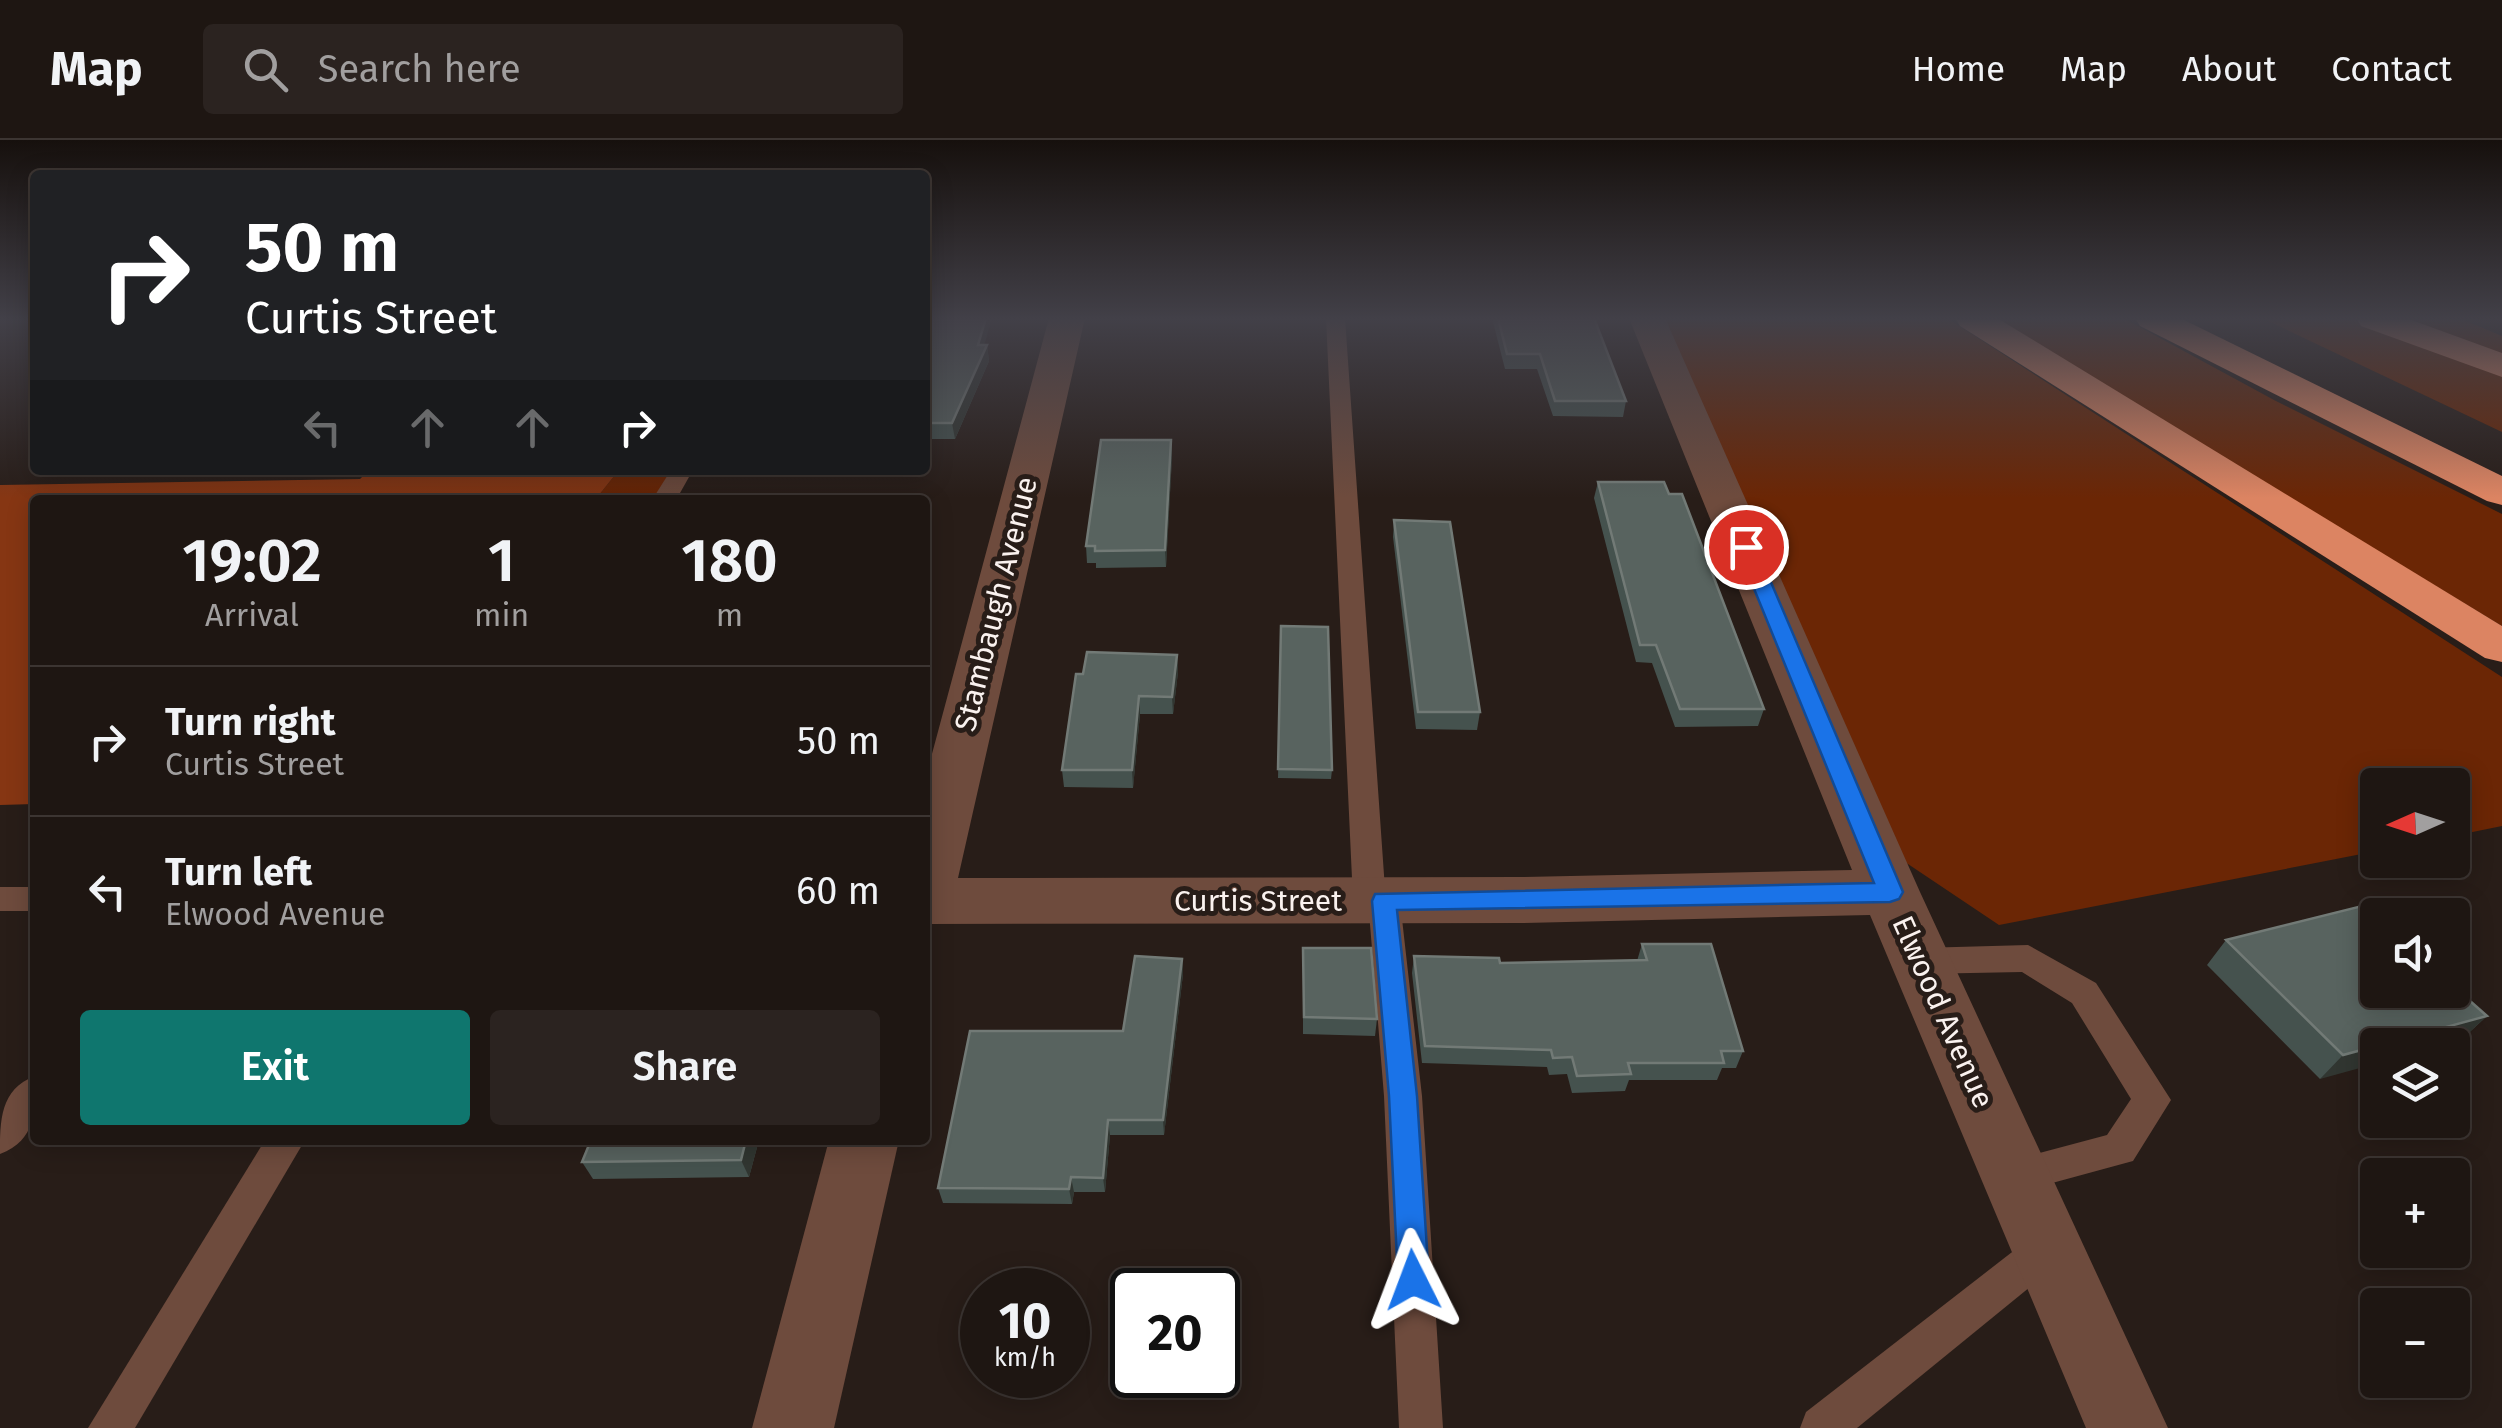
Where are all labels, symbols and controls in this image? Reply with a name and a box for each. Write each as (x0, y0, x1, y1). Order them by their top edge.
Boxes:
search box (203, 24, 903, 114)
text: Map (50, 40, 143, 98)
icon: search (238, 42, 293, 97)
text: Search here (318, 46, 521, 92)
text: Home (1912, 48, 2005, 90)
text: Map (2060, 48, 2127, 90)
text: About (2182, 48, 2276, 90)
text: Contact (2331, 48, 2452, 90)
text: 50 m (245, 206, 399, 290)
icon: right (80, 210, 210, 340)
text: Curtis Street (245, 291, 497, 345)
icon: left (295, 400, 350, 455)
icon: ahead (400, 400, 455, 455)
icon: ahead (505, 400, 560, 455)
icon: right (610, 400, 665, 455)
street label: Stambaugh Avenue (947, 473, 1045, 735)
pin (1704, 505, 1789, 590)
icon: arrive (1719, 520, 1774, 575)
text: 19:02 (182, 525, 322, 597)
text: 1 (488, 525, 515, 597)
text: 180 (681, 525, 778, 597)
text: Arrival (205, 596, 299, 634)
text: min (474, 596, 529, 634)
text: m (716, 596, 743, 634)
text: Turn right (165, 699, 335, 745)
icon: right (80, 714, 135, 769)
text: 50 m (797, 718, 880, 764)
text: Curtis Street (165, 745, 344, 783)
north arrow (2360, 768, 2470, 878)
map controls (2360, 768, 2470, 1398)
text: Turn left (165, 849, 312, 895)
icon: left (80, 864, 135, 919)
text: 60 m (796, 868, 880, 914)
street label: Curtis Street (1174, 883, 1342, 919)
text: Elwood Avenue (165, 895, 385, 933)
button: sound (2360, 898, 2470, 1008)
street label: Elwood Avenue (1885, 910, 2001, 1114)
button: Exit (80, 1010, 470, 1125)
button: Share (490, 1010, 880, 1125)
button: layers (2360, 1028, 2470, 1138)
button: + (2360, 1158, 2470, 1268)
position arrow (1361, 1228, 1465, 1332)
speed limit sign: 20 (1110, 1268, 1240, 1398)
button: − (2360, 1288, 2470, 1398)
text: 10 (999, 1291, 1051, 1351)
text: km/h (994, 1343, 1056, 1373)

